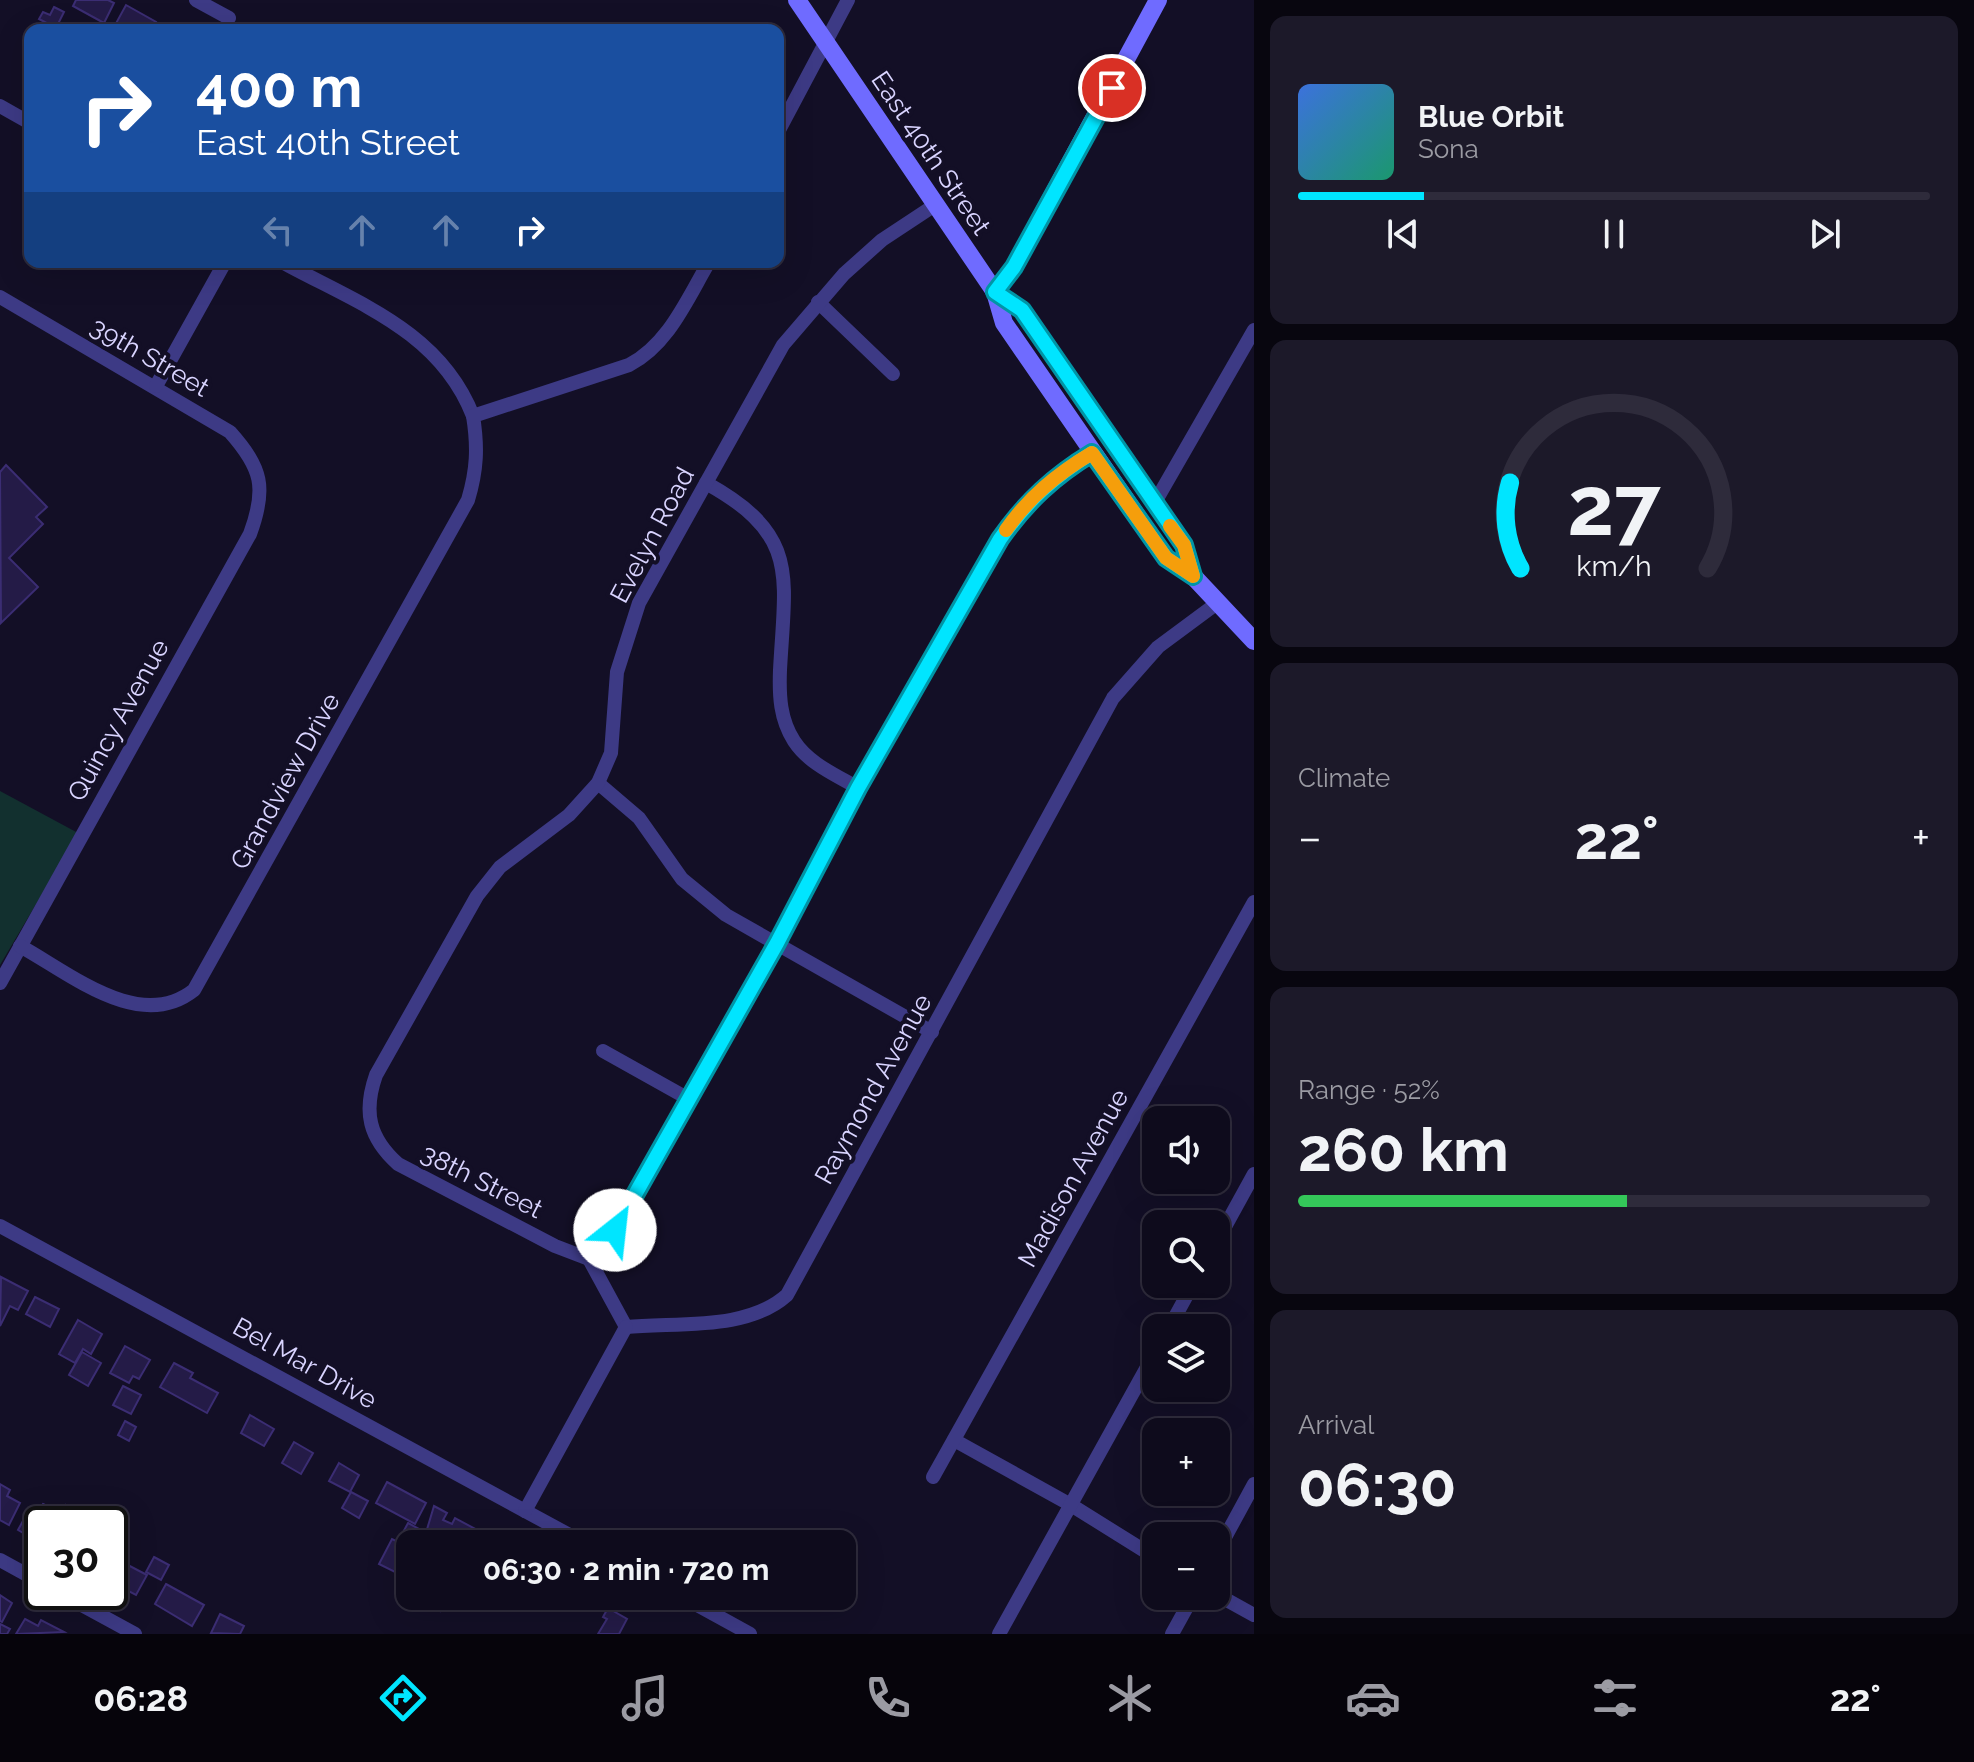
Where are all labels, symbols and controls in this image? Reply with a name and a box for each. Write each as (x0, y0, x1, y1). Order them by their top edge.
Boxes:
text: 400 m (196, 54, 362, 120)
pin (1078, 54, 1146, 122)
icon: right (64, 56, 168, 160)
street label: East 40th Street (865, 66, 997, 241)
icon: arrive (1090, 66, 1134, 110)
text: Blue Orbit (1418, 99, 1564, 134)
text: East 40th Street (196, 121, 460, 163)
text: Sona (1418, 134, 1479, 164)
icon: left (256, 208, 300, 252)
icon: ahead (340, 208, 384, 252)
icon: ahead (424, 208, 468, 252)
icon: right (508, 208, 552, 252)
icon: previous (1381, 212, 1425, 256)
icon: pause (1592, 212, 1636, 256)
icon: next (1803, 212, 1847, 256)
street label: 39th Street (85, 311, 215, 403)
text: 27 (1567, 457, 1661, 554)
street label: Evelyn Road (604, 462, 700, 608)
text: km/h (1576, 550, 1652, 584)
street label: Quincy Avenue (61, 634, 175, 806)
street label: Grandview Drive (224, 688, 346, 874)
text: Climate (1298, 763, 1390, 793)
text: 22° (1575, 803, 1659, 873)
text: − (1298, 812, 1322, 863)
text: + (1912, 812, 1930, 863)
street label: Raymond Avenue (808, 989, 938, 1189)
text: Range · 52% (1298, 1075, 1440, 1105)
street label: Madison Avenue (1012, 1084, 1134, 1272)
map controls (1142, 1106, 1230, 1610)
button: sound (1142, 1106, 1230, 1194)
text: 260 km (1298, 1115, 1509, 1185)
street label: 38th Street (416, 1138, 548, 1224)
position arrow (573, 1188, 657, 1272)
button: search (1142, 1210, 1230, 1298)
street label: Bel Mar Drive (228, 1311, 382, 1415)
button: layers (1142, 1314, 1230, 1402)
text: Arrival (1298, 1410, 1374, 1440)
button: + (1142, 1418, 1230, 1506)
text: 06:30 (1298, 1450, 1456, 1520)
speed limit sign: 30 (24, 1506, 128, 1610)
button: − (1142, 1522, 1230, 1610)
text: 06:30 · 2 min · 720 m (483, 1552, 769, 1587)
icon: directions (375, 1670, 431, 1726)
icon: music (617, 1670, 673, 1726)
icon: phone (860, 1670, 916, 1726)
icon: climate (1102, 1670, 1158, 1726)
icon: car (1345, 1670, 1401, 1726)
icon: filters (1587, 1670, 1643, 1726)
text: 06:28 (93, 1677, 188, 1719)
text: 22° (1830, 1677, 1881, 1719)

